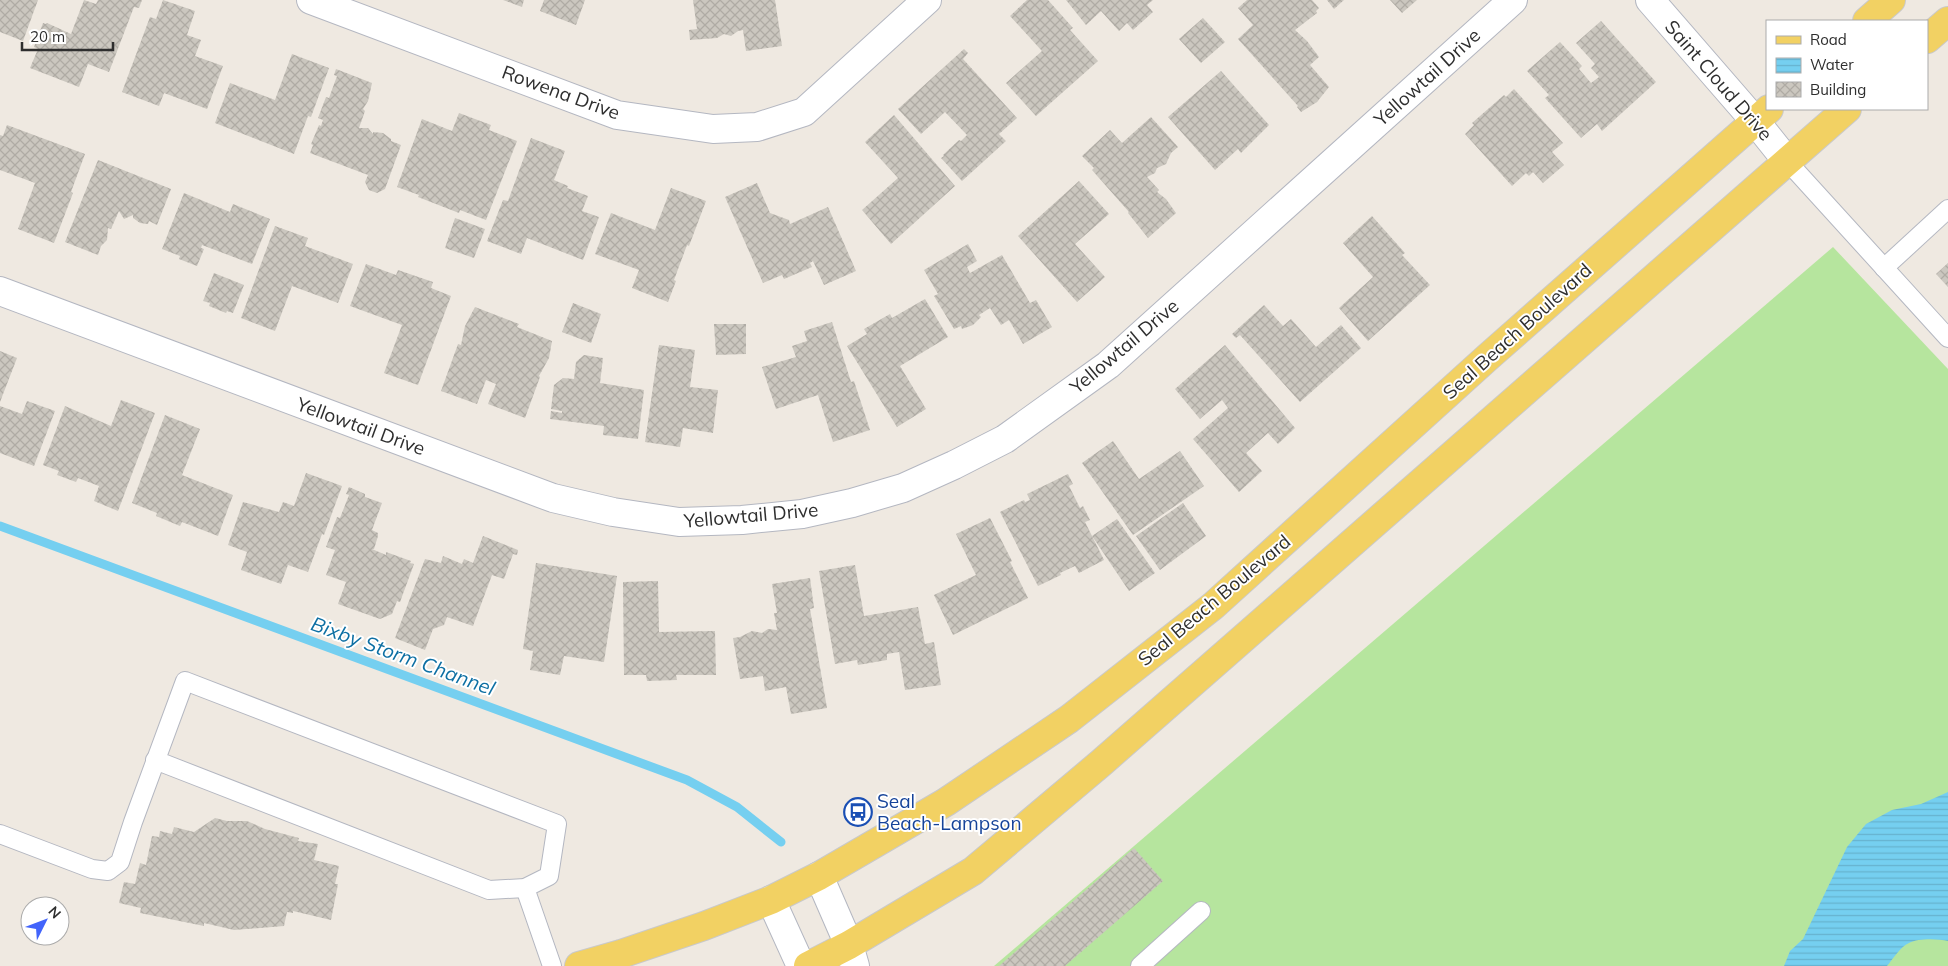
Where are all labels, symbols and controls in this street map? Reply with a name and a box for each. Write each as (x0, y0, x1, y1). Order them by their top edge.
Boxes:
street label: Saint Cloud Drive (1660, 15, 1778, 145)
scale bar (22, 20, 114, 52)
legend (1766, 20, 1928, 110)
street label: Yellowtail Drive (1368, 23, 1485, 132)
text: 20 m (30, 27, 65, 46)
text: Road (1810, 30, 1847, 49)
text: Water (1810, 55, 1854, 74)
street label: Rowena Drive (499, 60, 623, 124)
text: Building (1810, 80, 1866, 99)
street label: Seal Beach Boulevard (1438, 258, 1596, 404)
street label: Yellowtail Drive (1064, 293, 1183, 399)
street label: Yellowtail Drive (293, 391, 428, 460)
street label: Yellowtail Drive (682, 497, 819, 533)
street label: Seal Beach Boulevard (1133, 529, 1295, 671)
water label: Bixby Storm Channel (308, 611, 499, 701)
place label: Seal Beach-Lampson (877, 789, 1022, 835)
bus stop icon: Seal Beach-Lampson (843, 797, 873, 827)
north arrow (20, 896, 70, 946)
text: N (44, 902, 65, 922)

